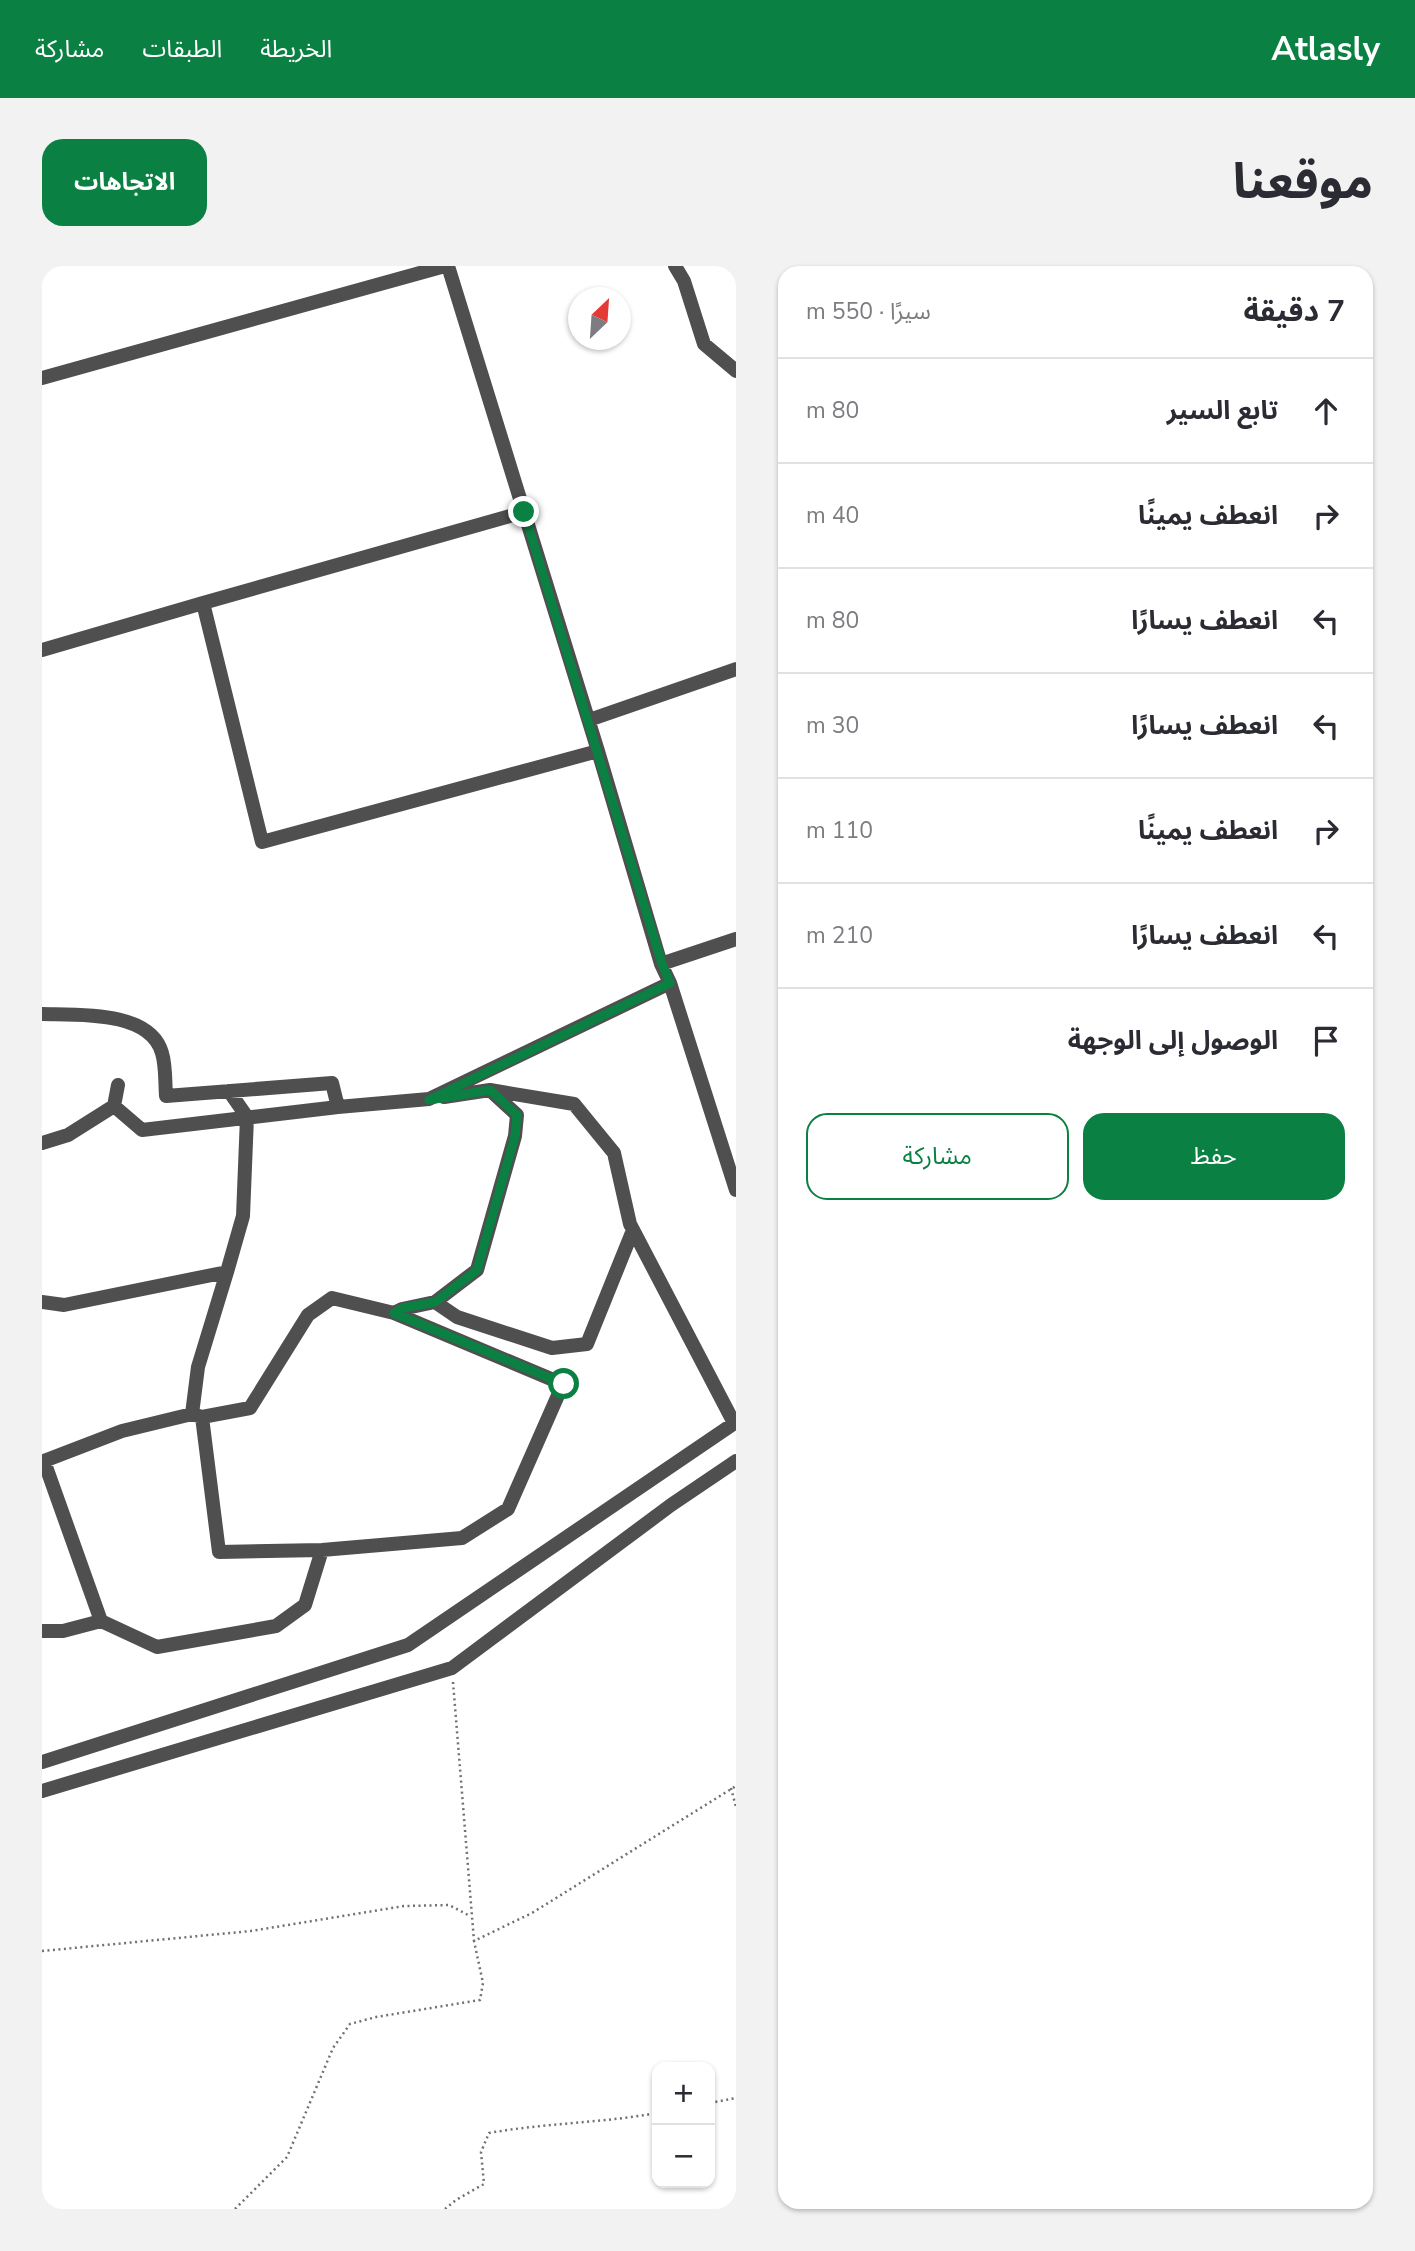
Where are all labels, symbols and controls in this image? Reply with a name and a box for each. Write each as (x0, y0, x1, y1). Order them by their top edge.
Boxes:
text: Atlasly (1271, 27, 1380, 72)
text: مشاركة (35, 33, 104, 65)
text: الطبقات (142, 33, 222, 65)
text: الخريطة (260, 33, 332, 65)
button: الاتجاهات (42, 139, 207, 226)
text: موقعنا (1233, 148, 1373, 215)
north arrow (568, 287, 631, 350)
text: 7 دقيقة (1243, 291, 1345, 332)
text: سيرًا · 550 m (806, 296, 931, 327)
icon: ahead (1307, 392, 1345, 430)
text: تابع السير (1167, 393, 1278, 428)
text: 80 m (806, 395, 859, 426)
route end (508, 496, 539, 527)
icon: right (1307, 497, 1345, 535)
text: انعطف يمينًا (1138, 498, 1278, 533)
text: 40 m (806, 500, 859, 531)
icon: left (1307, 602, 1345, 640)
text: انعطف يسارًا (1131, 603, 1278, 638)
text: 80 m (806, 605, 859, 636)
icon: left (1307, 707, 1345, 745)
text: انعطف يسارًا (1131, 708, 1278, 743)
text: 30 m (806, 710, 859, 741)
icon: right (1307, 812, 1345, 850)
text: انعطف يمينًا (1138, 813, 1278, 848)
text: 110 m (806, 815, 873, 846)
icon: left (1307, 917, 1345, 955)
text: انعطف يسارًا (1131, 918, 1278, 953)
text: 210 m (806, 920, 873, 951)
icon: arrive (1307, 1022, 1345, 1060)
text: الوصول إلى الوجهة (1068, 1023, 1278, 1058)
button: مشاركة (806, 1113, 1069, 1200)
button: حفظ (1083, 1113, 1345, 1200)
route start (548, 1368, 579, 1399)
map controls (652, 2062, 715, 2188)
button: + (652, 2062, 715, 2125)
button: − (652, 2125, 715, 2188)

